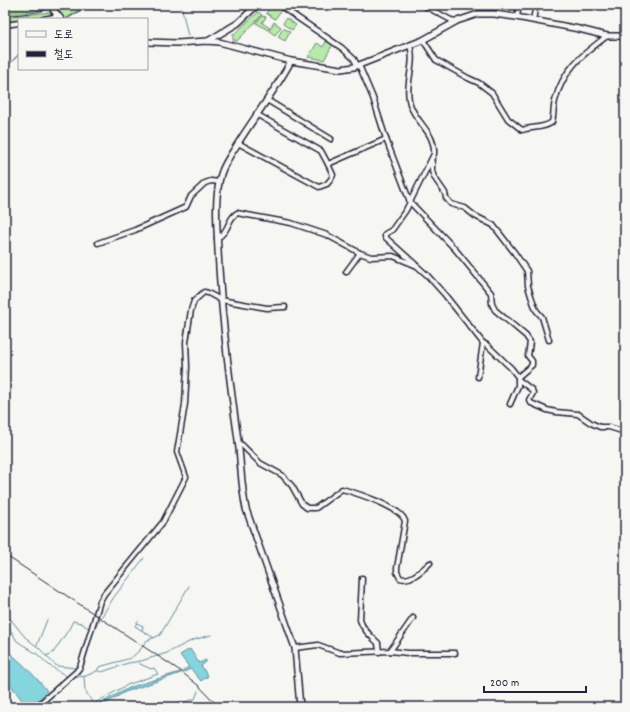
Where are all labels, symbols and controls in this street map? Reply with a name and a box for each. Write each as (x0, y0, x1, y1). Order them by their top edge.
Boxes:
legend (18, 18, 148, 70)
text: 도로 (54, 27, 73, 44)
text: 철도 (54, 47, 73, 64)
scale bar (484, 668, 586, 694)
text: 200 m (490, 675, 519, 692)

